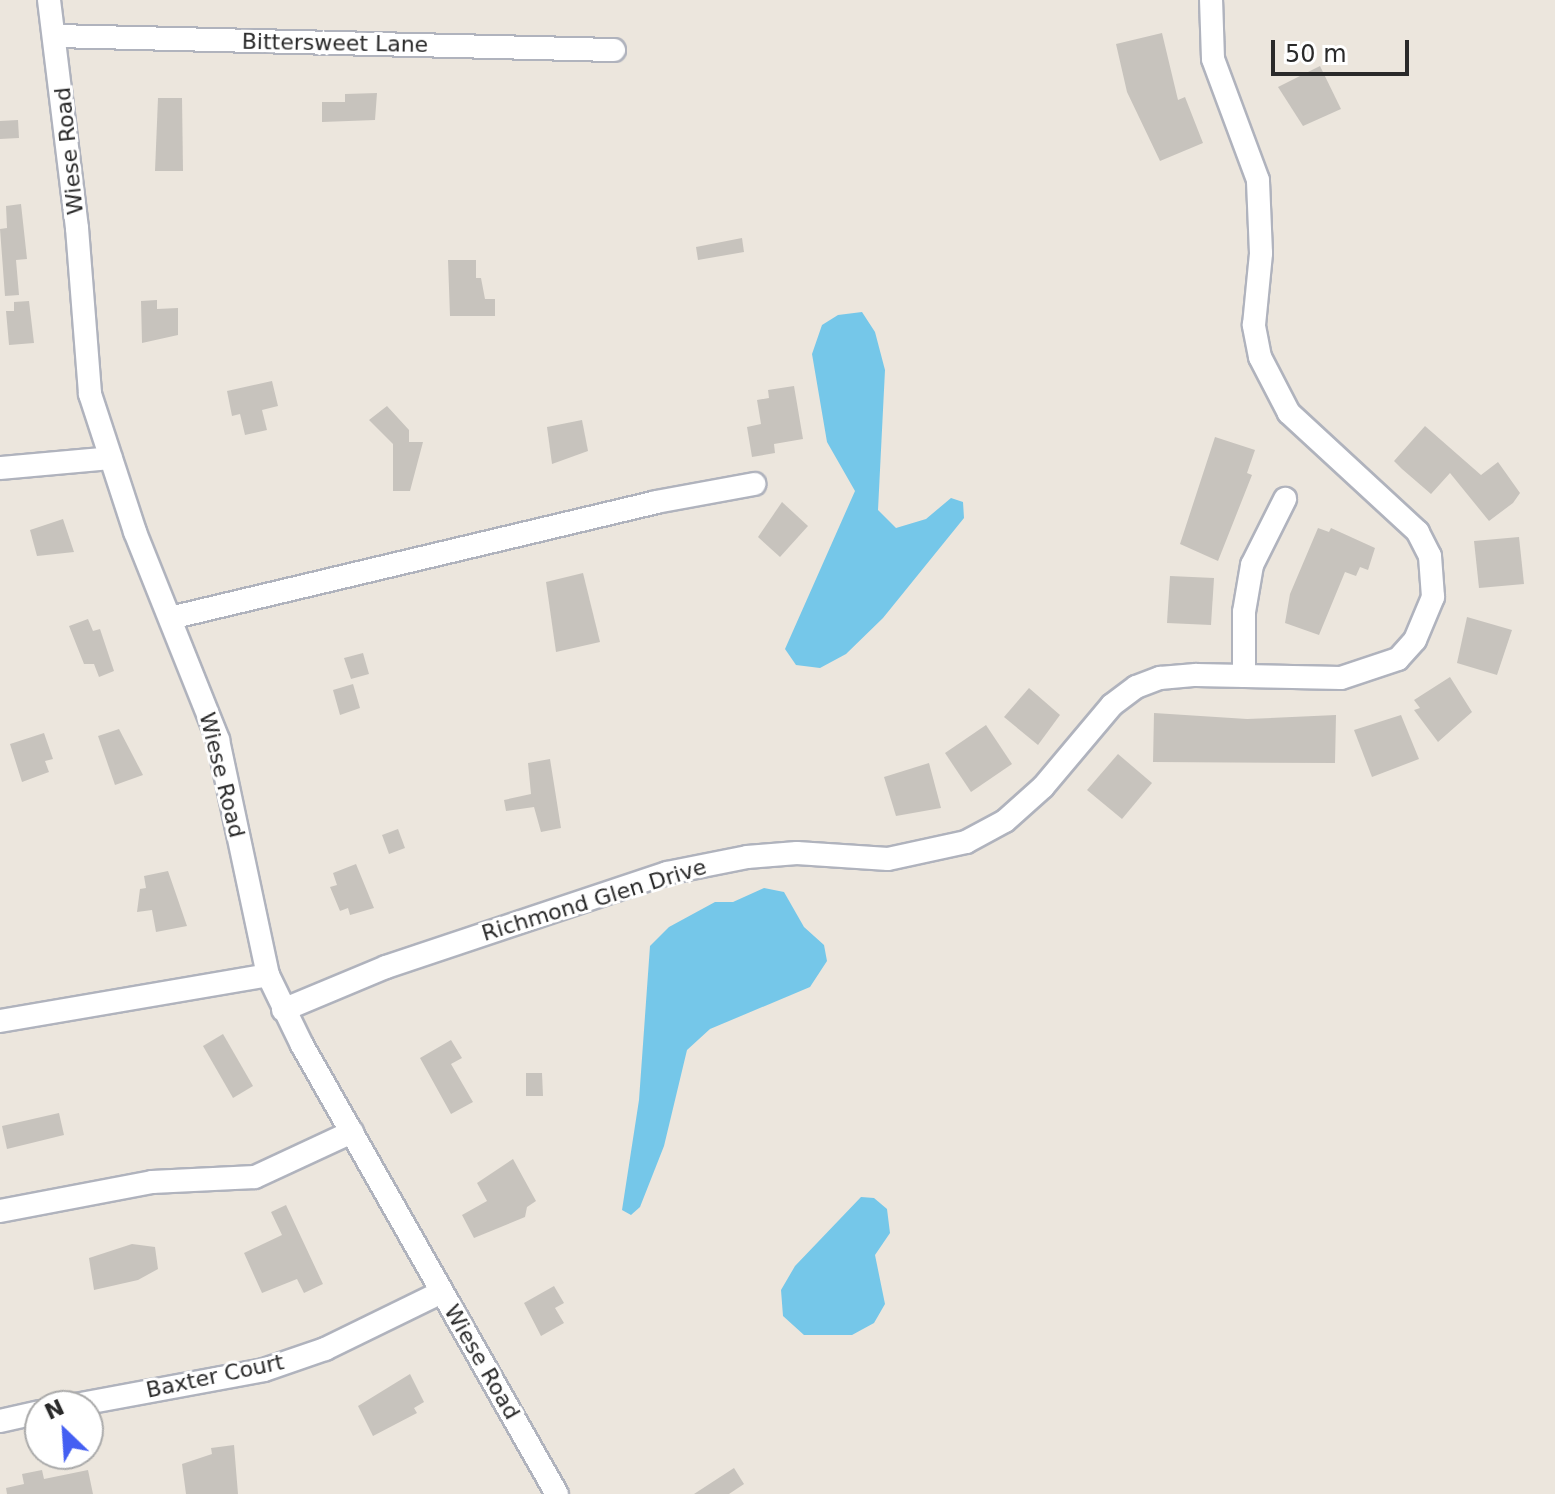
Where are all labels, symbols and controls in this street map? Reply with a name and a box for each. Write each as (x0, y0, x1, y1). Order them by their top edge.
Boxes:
scale bar (1275, 24, 1413, 74)
street label: Bittersweet Lane (242, 28, 428, 58)
text: 50 m (1285, 40, 1347, 68)
street label: Wiese Road (49, 86, 89, 216)
street label: Wiese Road (194, 710, 250, 840)
street label: Richmond Glen Drive (478, 853, 710, 947)
street label: Wiese Road (439, 1300, 525, 1424)
street label: Baxter Court (144, 1349, 286, 1403)
north arrow (24, 1390, 104, 1470)
text: N (41, 1394, 68, 1425)

